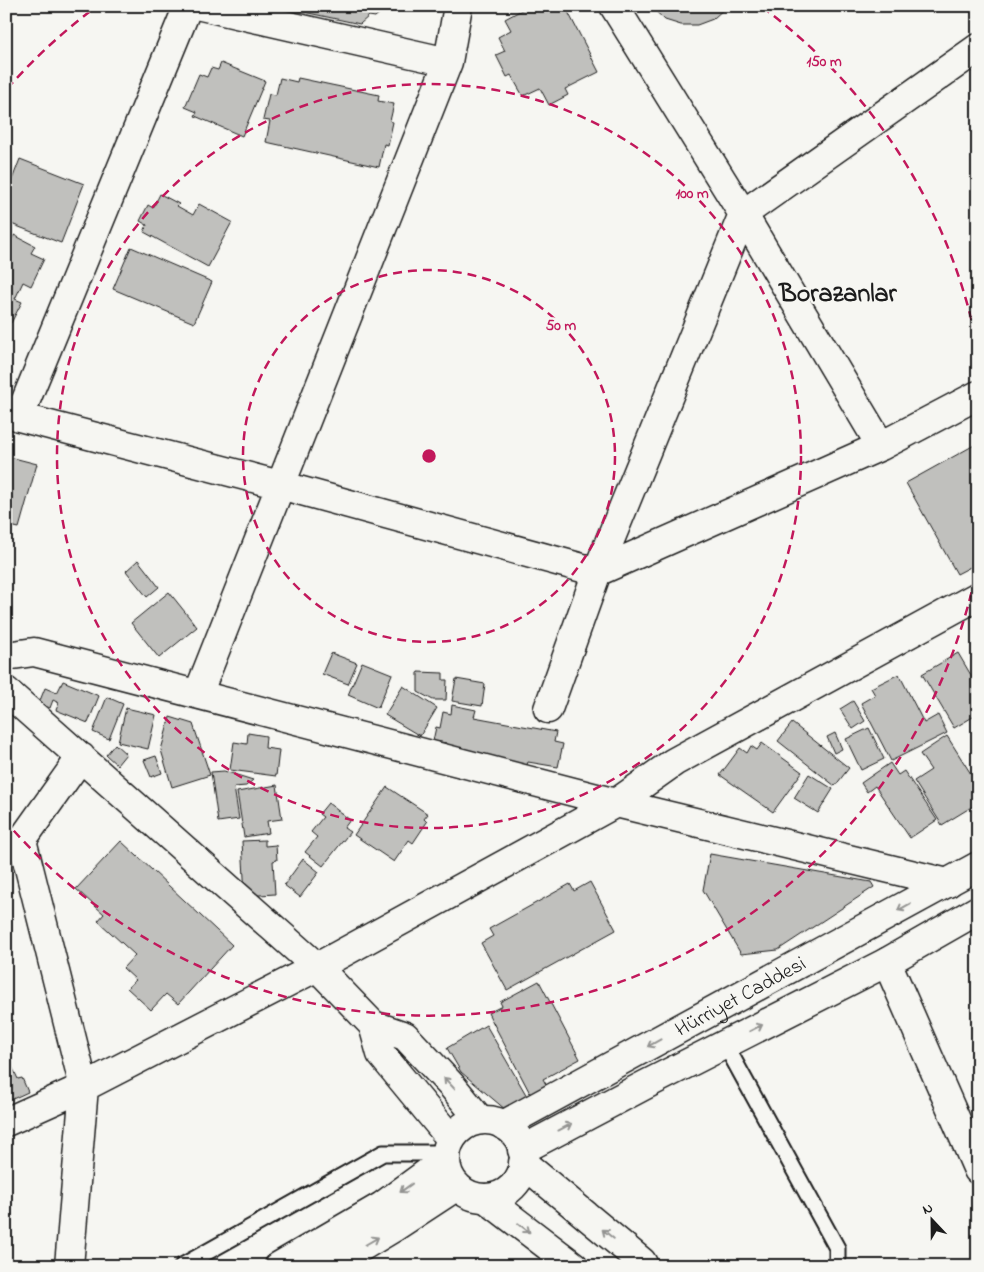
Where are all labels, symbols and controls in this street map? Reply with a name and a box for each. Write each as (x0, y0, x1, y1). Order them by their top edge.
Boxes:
text: 150 m (806, 51, 842, 73)
text: 100 m (675, 183, 709, 205)
district label: Borazanlar (778, 276, 898, 314)
text: 50 m (546, 315, 577, 337)
centre of rings (420, 447, 438, 465)
one-way arrow (898, 902, 912, 912)
street label: Hürriyet Caddesi (670, 950, 812, 1045)
one-way arrow (749, 1023, 764, 1033)
one-way arrow (647, 1039, 662, 1048)
one-way arrow (443, 1076, 455, 1089)
one-way arrow (558, 1122, 573, 1132)
one-way arrow (399, 1183, 413, 1193)
north arrow (906, 1194, 956, 1244)
text: N (919, 1198, 936, 1221)
one-way arrow (517, 1222, 530, 1233)
one-way arrow (602, 1228, 615, 1239)
one-way arrow (364, 1236, 379, 1246)

